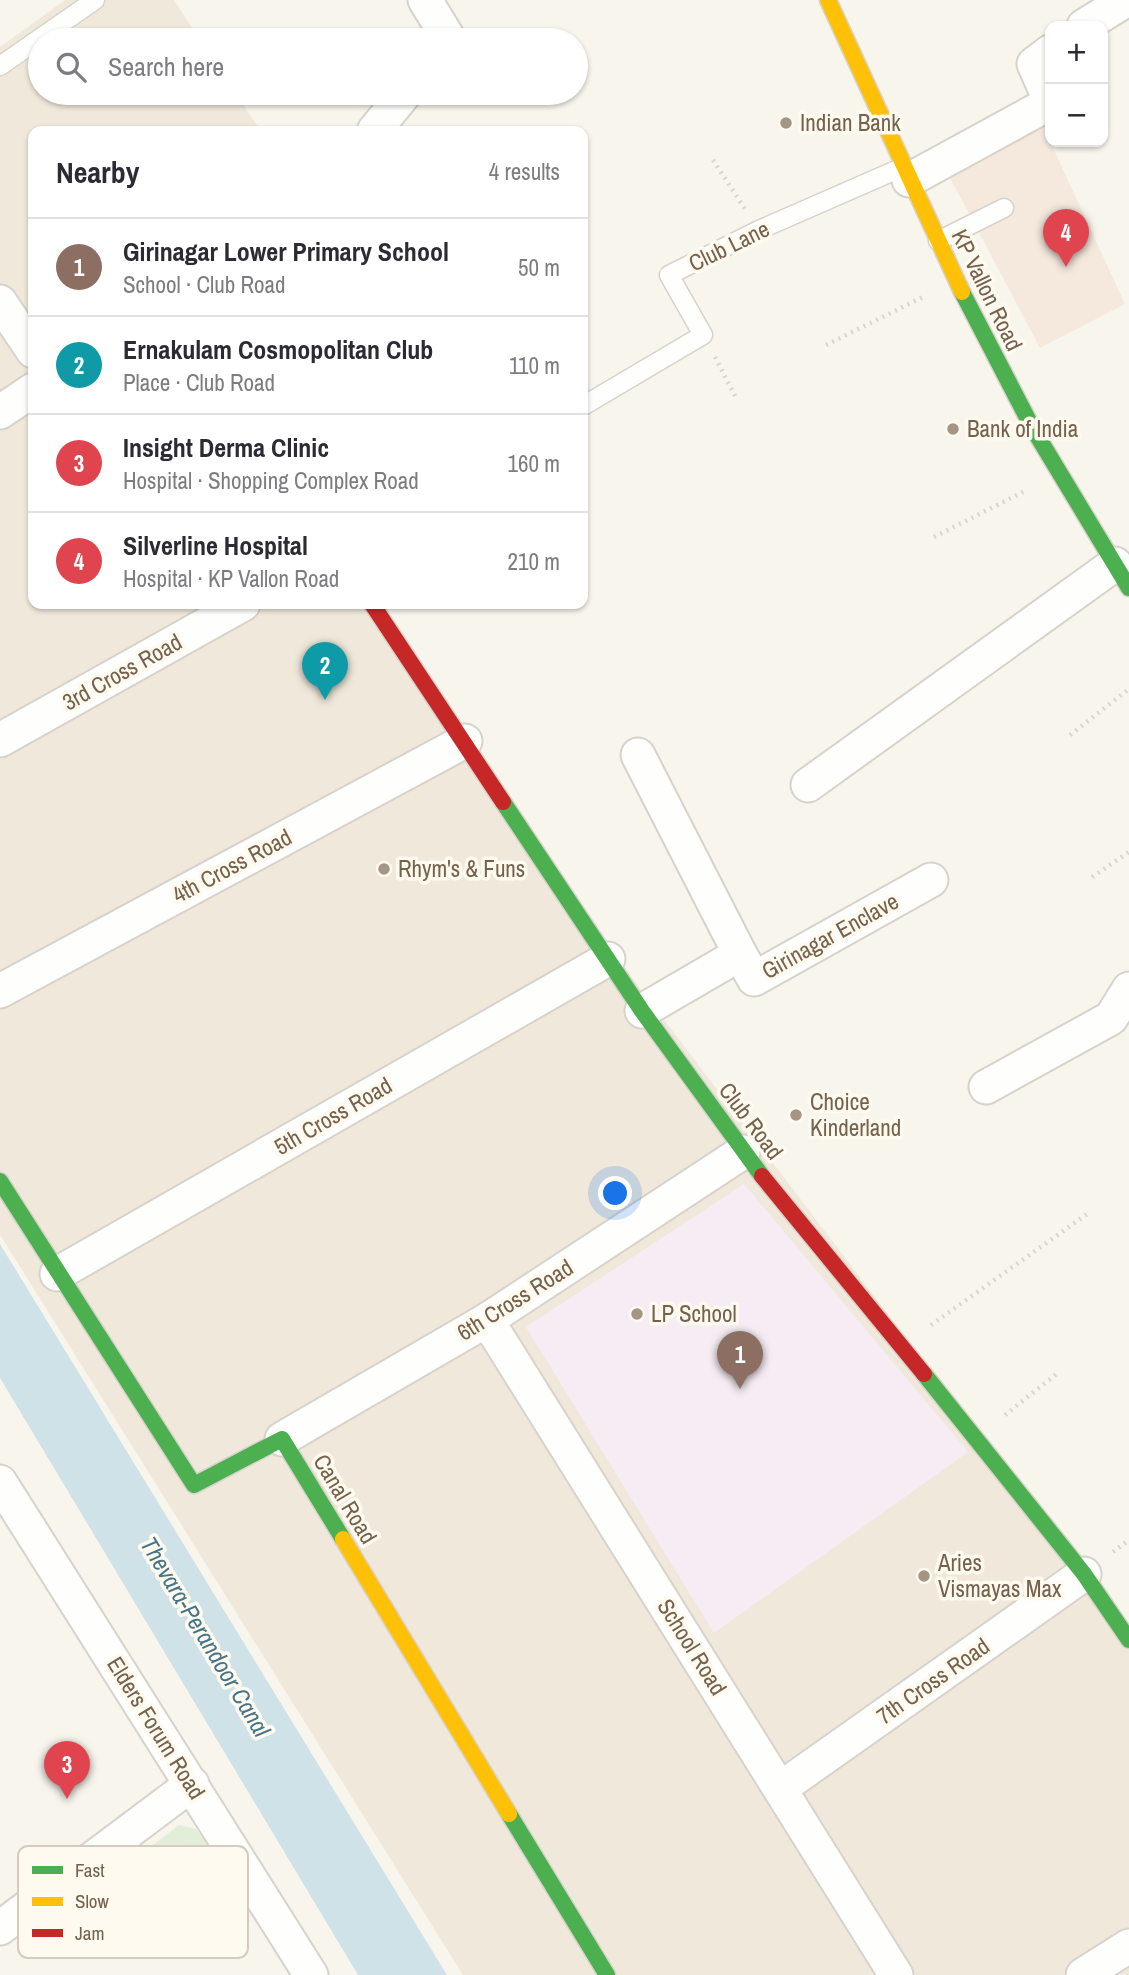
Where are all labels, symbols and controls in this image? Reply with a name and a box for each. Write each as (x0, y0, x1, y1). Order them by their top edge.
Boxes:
map controls (1045, 21, 1108, 147)
button: + (1045, 21, 1108, 84)
search box (28, 28, 588, 105)
icon: search (52, 48, 90, 86)
text: Search here (108, 49, 224, 84)
button: − (1045, 84, 1108, 147)
place label: Indian Bank (800, 107, 901, 138)
marker: Indian Bank (778, 115, 794, 131)
text: Nearby (56, 152, 139, 192)
text: 4 results (489, 156, 560, 187)
pin: 4 (1043, 209, 1089, 267)
street label: Club Lane (683, 213, 774, 278)
street label: KP Vallon Road (945, 224, 1030, 356)
text: Girinagar Lower Primary School (123, 234, 449, 269)
text: 1 (74, 252, 84, 283)
text: 50 m (518, 252, 560, 283)
text: School · Club Road (123, 269, 286, 300)
text: Ernakulam Cosmopolitan Club (123, 332, 433, 367)
text: 2 (74, 350, 84, 381)
text: 110 m (509, 350, 560, 381)
text: Place · Club Road (123, 367, 275, 398)
place label: Bank of India (967, 413, 1079, 444)
marker: Bank of India (945, 421, 961, 437)
text: Insight Derma Clinic (123, 430, 329, 465)
text: 3 (74, 448, 84, 479)
text: 160 m (508, 448, 560, 479)
text: Hospital · Shopping Complex Road (123, 465, 419, 496)
text: Silverline Hospital (123, 528, 308, 563)
text: 4 (74, 546, 84, 577)
text: 210 m (508, 546, 560, 577)
text: Hospital · KP Vallon Road (123, 563, 339, 594)
street label: 3rd Cross Road (56, 626, 187, 717)
pin: 2 (302, 642, 348, 700)
street label: 4th Cross Road (167, 821, 297, 910)
place label: Rhym's & Funs (398, 853, 525, 884)
marker: Rhym's & Funs (376, 861, 392, 877)
street label: Girinagar Enclave (756, 885, 904, 986)
street label: 5th Cross Road (268, 1069, 397, 1162)
street label: Club Road (712, 1076, 791, 1166)
place label: Choice Kinderland (810, 1086, 901, 1143)
marker: Choice Kinderland (788, 1107, 804, 1123)
your location (598, 1176, 632, 1210)
street label: 6th Cross Road (451, 1252, 579, 1347)
place label: LP School (651, 1298, 737, 1329)
marker: LP School (629, 1306, 645, 1322)
pin: 1 (717, 1331, 763, 1389)
street label: Canal Road (306, 1448, 384, 1549)
water label: Thevara-Perandoor Canal (134, 1531, 278, 1743)
place label: Aries Vismayas Max (937, 1547, 1062, 1604)
marker: Aries Vismayas Max (916, 1568, 932, 1584)
street label: School Road (651, 1593, 734, 1701)
street label: 7th Cross Road (870, 1630, 995, 1731)
street label: Elders Forum Road (100, 1651, 213, 1805)
pin: 3 (44, 1741, 90, 1799)
legend (18, 1846, 248, 1958)
text: Fast (75, 1857, 105, 1883)
text: Slow (75, 1888, 110, 1914)
text: Jam (75, 1920, 104, 1946)

